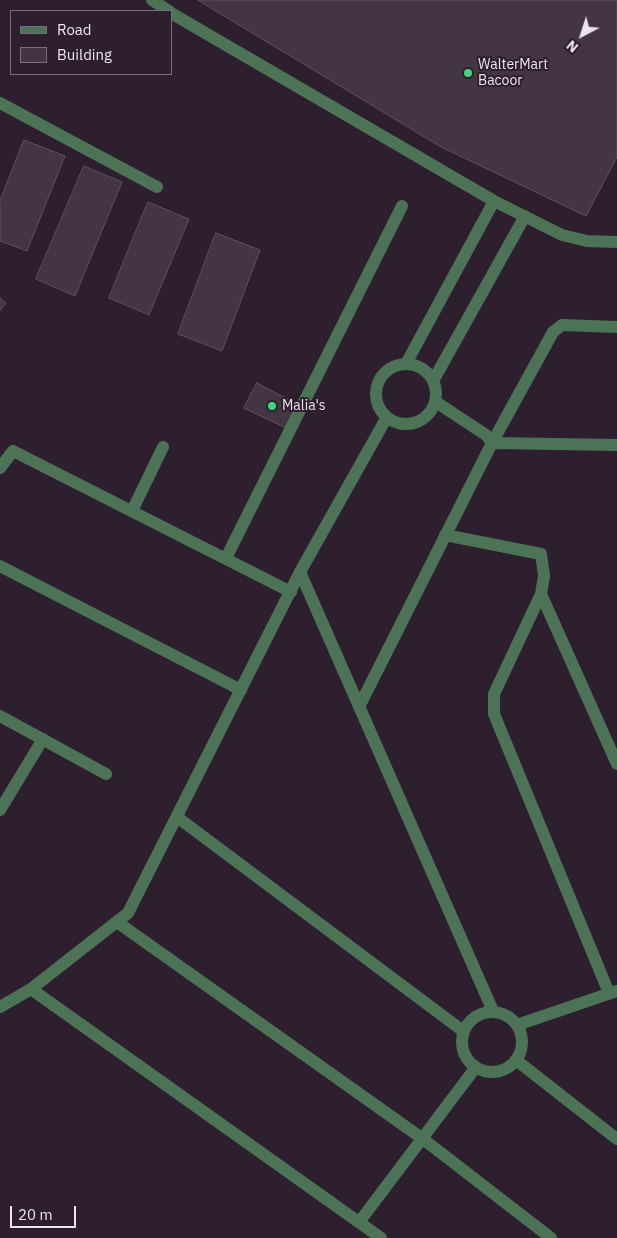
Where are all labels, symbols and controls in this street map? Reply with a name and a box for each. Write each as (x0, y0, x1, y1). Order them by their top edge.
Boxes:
legend (10, 10, 172, 75)
north arrow (557, 10, 607, 60)
text: Road (57, 20, 92, 39)
text: N (563, 36, 582, 57)
text: Building (57, 45, 112, 64)
place label: WalterMart Bacoor (478, 57, 548, 90)
marker: WalterMart Bacoor (462, 67, 474, 79)
place label: Malia's (282, 398, 326, 414)
marker: Malia's (266, 400, 278, 412)
scale bar (12, 1196, 79, 1228)
text: 20 m (18, 1205, 53, 1224)

